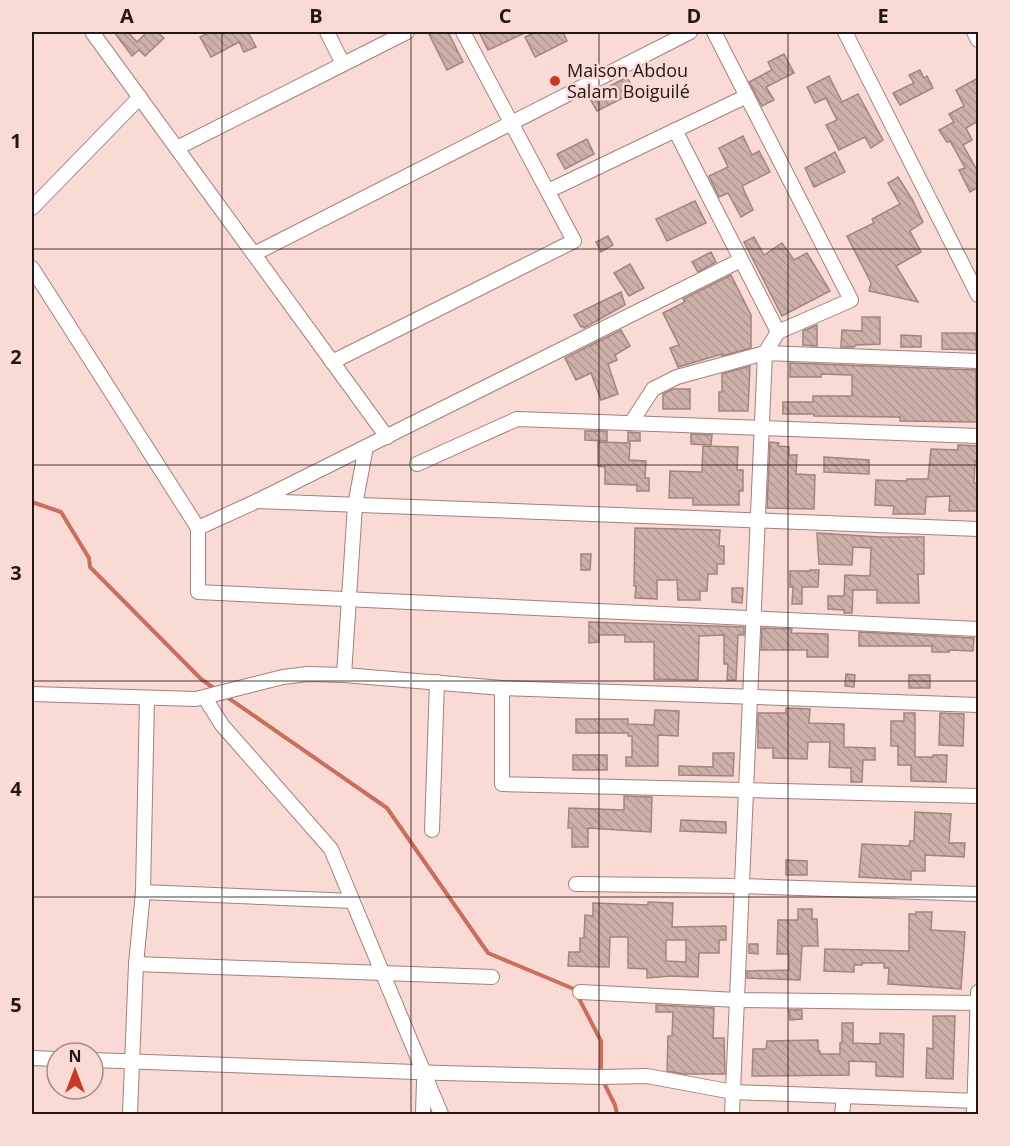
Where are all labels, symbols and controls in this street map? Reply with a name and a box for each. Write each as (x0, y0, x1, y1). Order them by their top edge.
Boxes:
text: A (120, 2, 134, 29)
text: B (309, 2, 323, 29)
text: C (499, 2, 512, 29)
text: D (687, 2, 701, 29)
text: E (877, 2, 889, 29)
place label: Maison Abdou Salam Boiguilé (567, 58, 690, 103)
marker: Maison Abdou Salam Boiguilé (548, 74, 562, 88)
text: 1 (10, 127, 22, 154)
text: 2 (10, 343, 22, 370)
text: 3 (10, 559, 22, 586)
text: 4 (10, 775, 22, 802)
text: 5 (10, 991, 22, 1018)
north arrow (45, 1041, 105, 1101)
text: N (68, 1045, 82, 1067)

